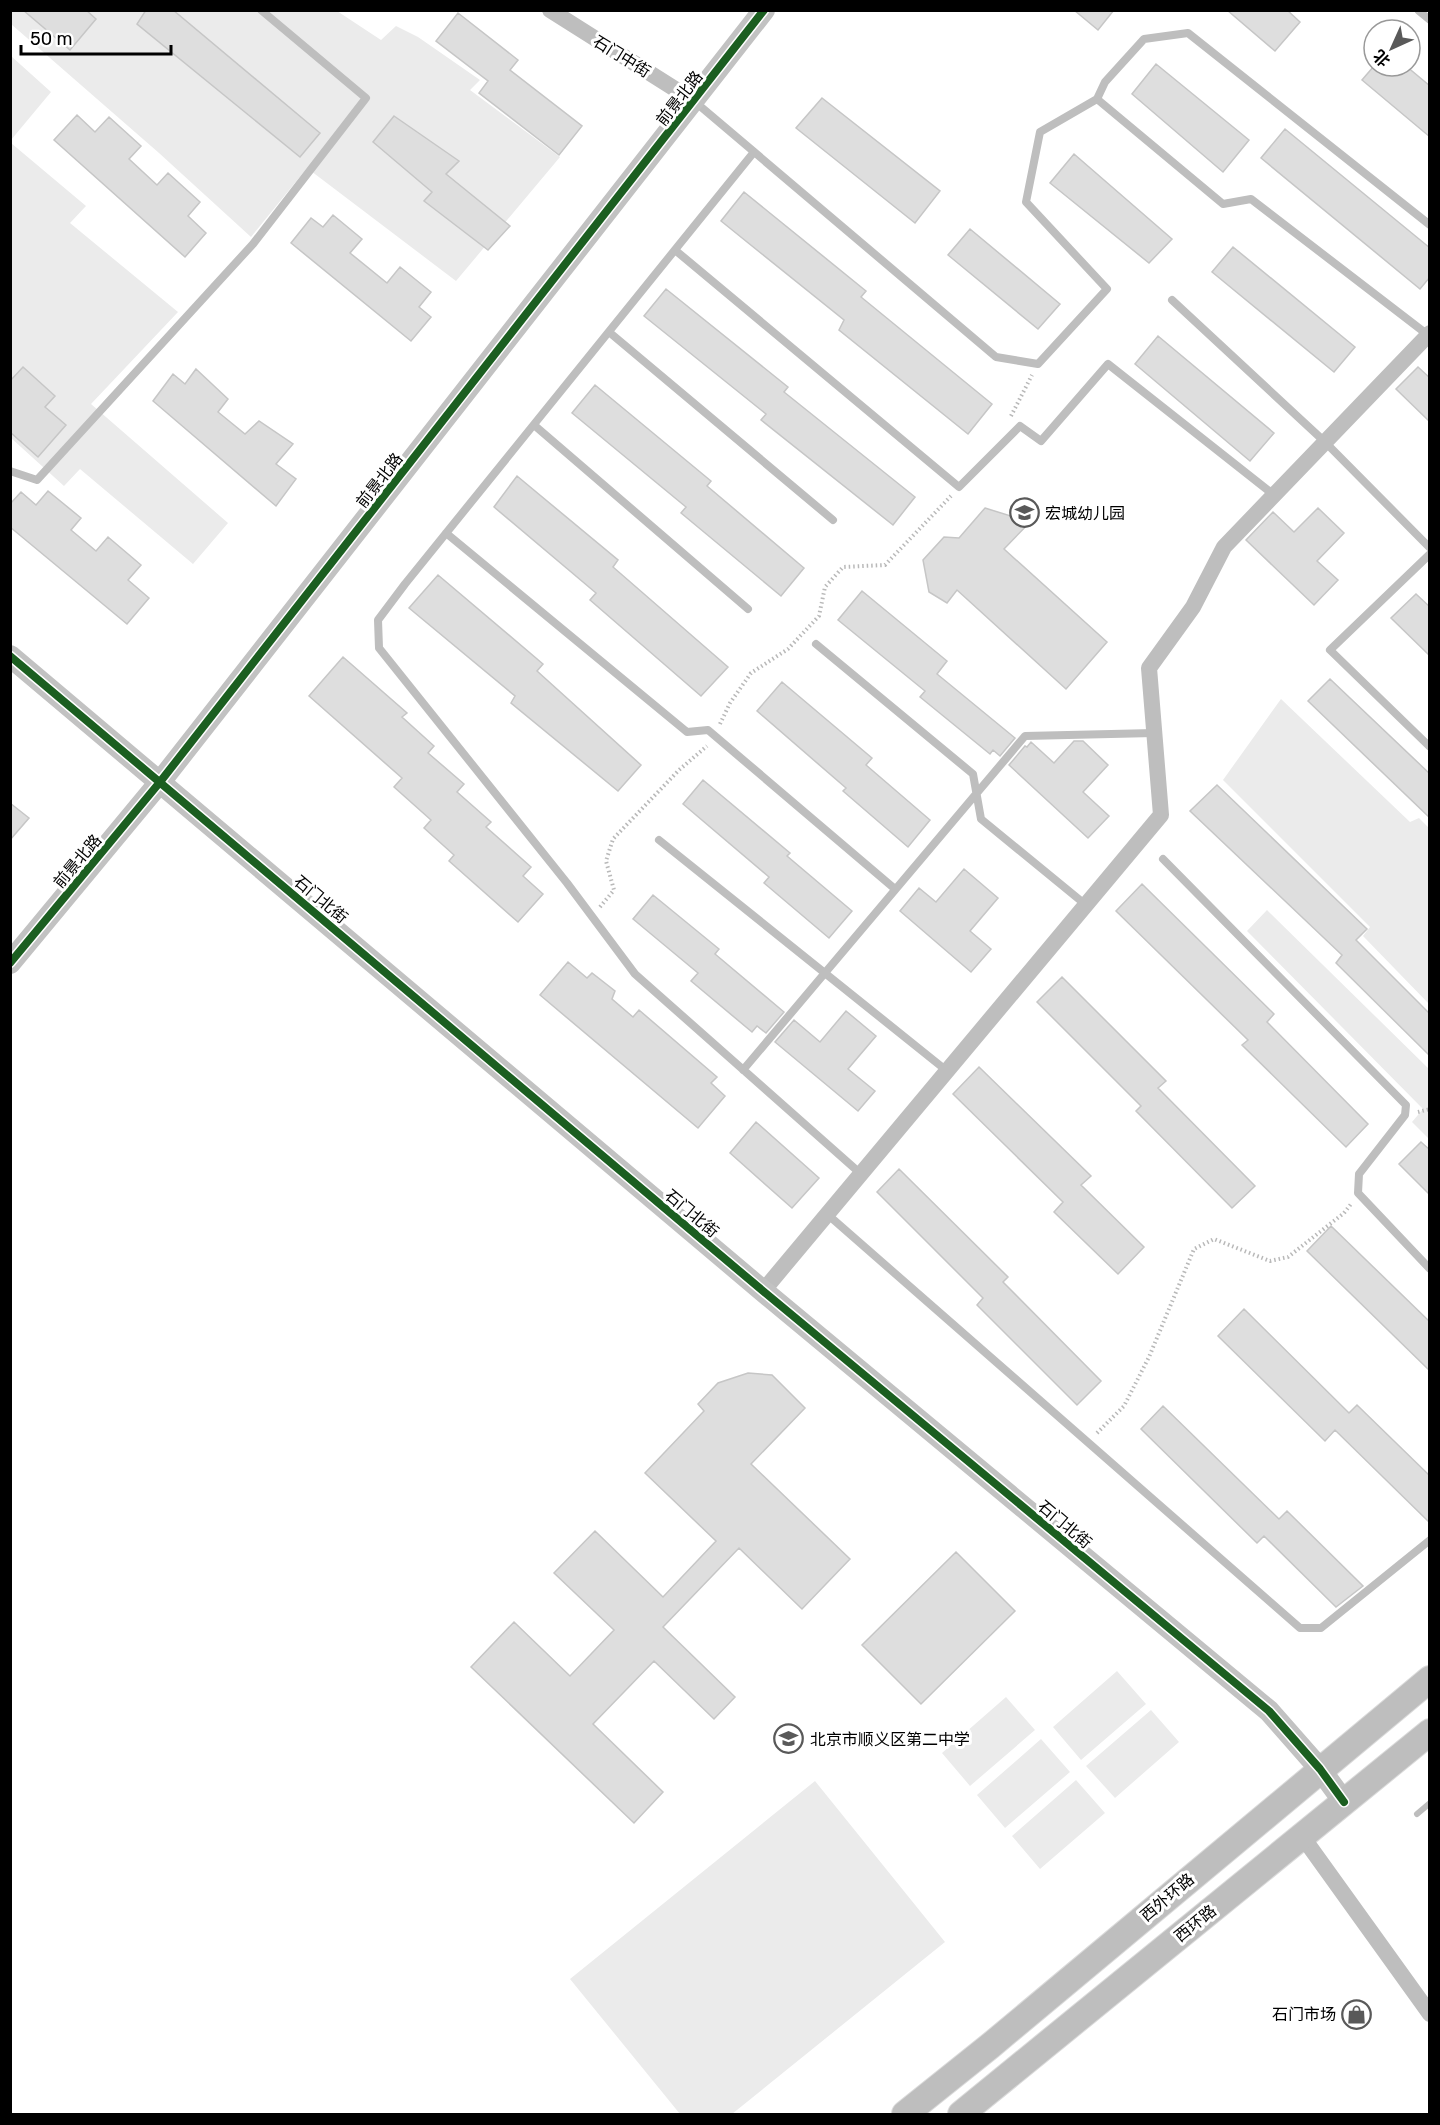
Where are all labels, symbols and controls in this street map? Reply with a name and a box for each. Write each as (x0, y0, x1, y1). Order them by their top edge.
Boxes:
scale bar (21, 18, 171, 56)
north arrow (1362, 18, 1422, 78)
text: 50 m (30, 28, 73, 50)
street label: 石门中街 (590, 31, 654, 81)
text: 北 (1369, 46, 1394, 71)
street label: 前景北路 (652, 67, 707, 129)
street label: 前景北路 (352, 449, 407, 511)
school or university icon: 宏城幼儿园 (1008, 497, 1040, 529)
place label: 宏城幼儿园 (1045, 504, 1125, 523)
street label: 前景北路 (50, 831, 105, 892)
street label: 石门北街 (290, 872, 351, 927)
street label: 石门北街 (661, 1186, 722, 1241)
street label: 石门北街 (1034, 1497, 1095, 1552)
school or university icon: 北京市顺义区第二中学 (773, 1723, 805, 1755)
place label: 北京市顺义区第二中学 (810, 1730, 970, 1749)
street label: 西外环路 (1137, 1870, 1198, 1925)
street label: 西环路 (1171, 1901, 1220, 1946)
shop icon: 石门市场 (1341, 1998, 1373, 2030)
place label: 石门市场 (1272, 2005, 1336, 2024)

